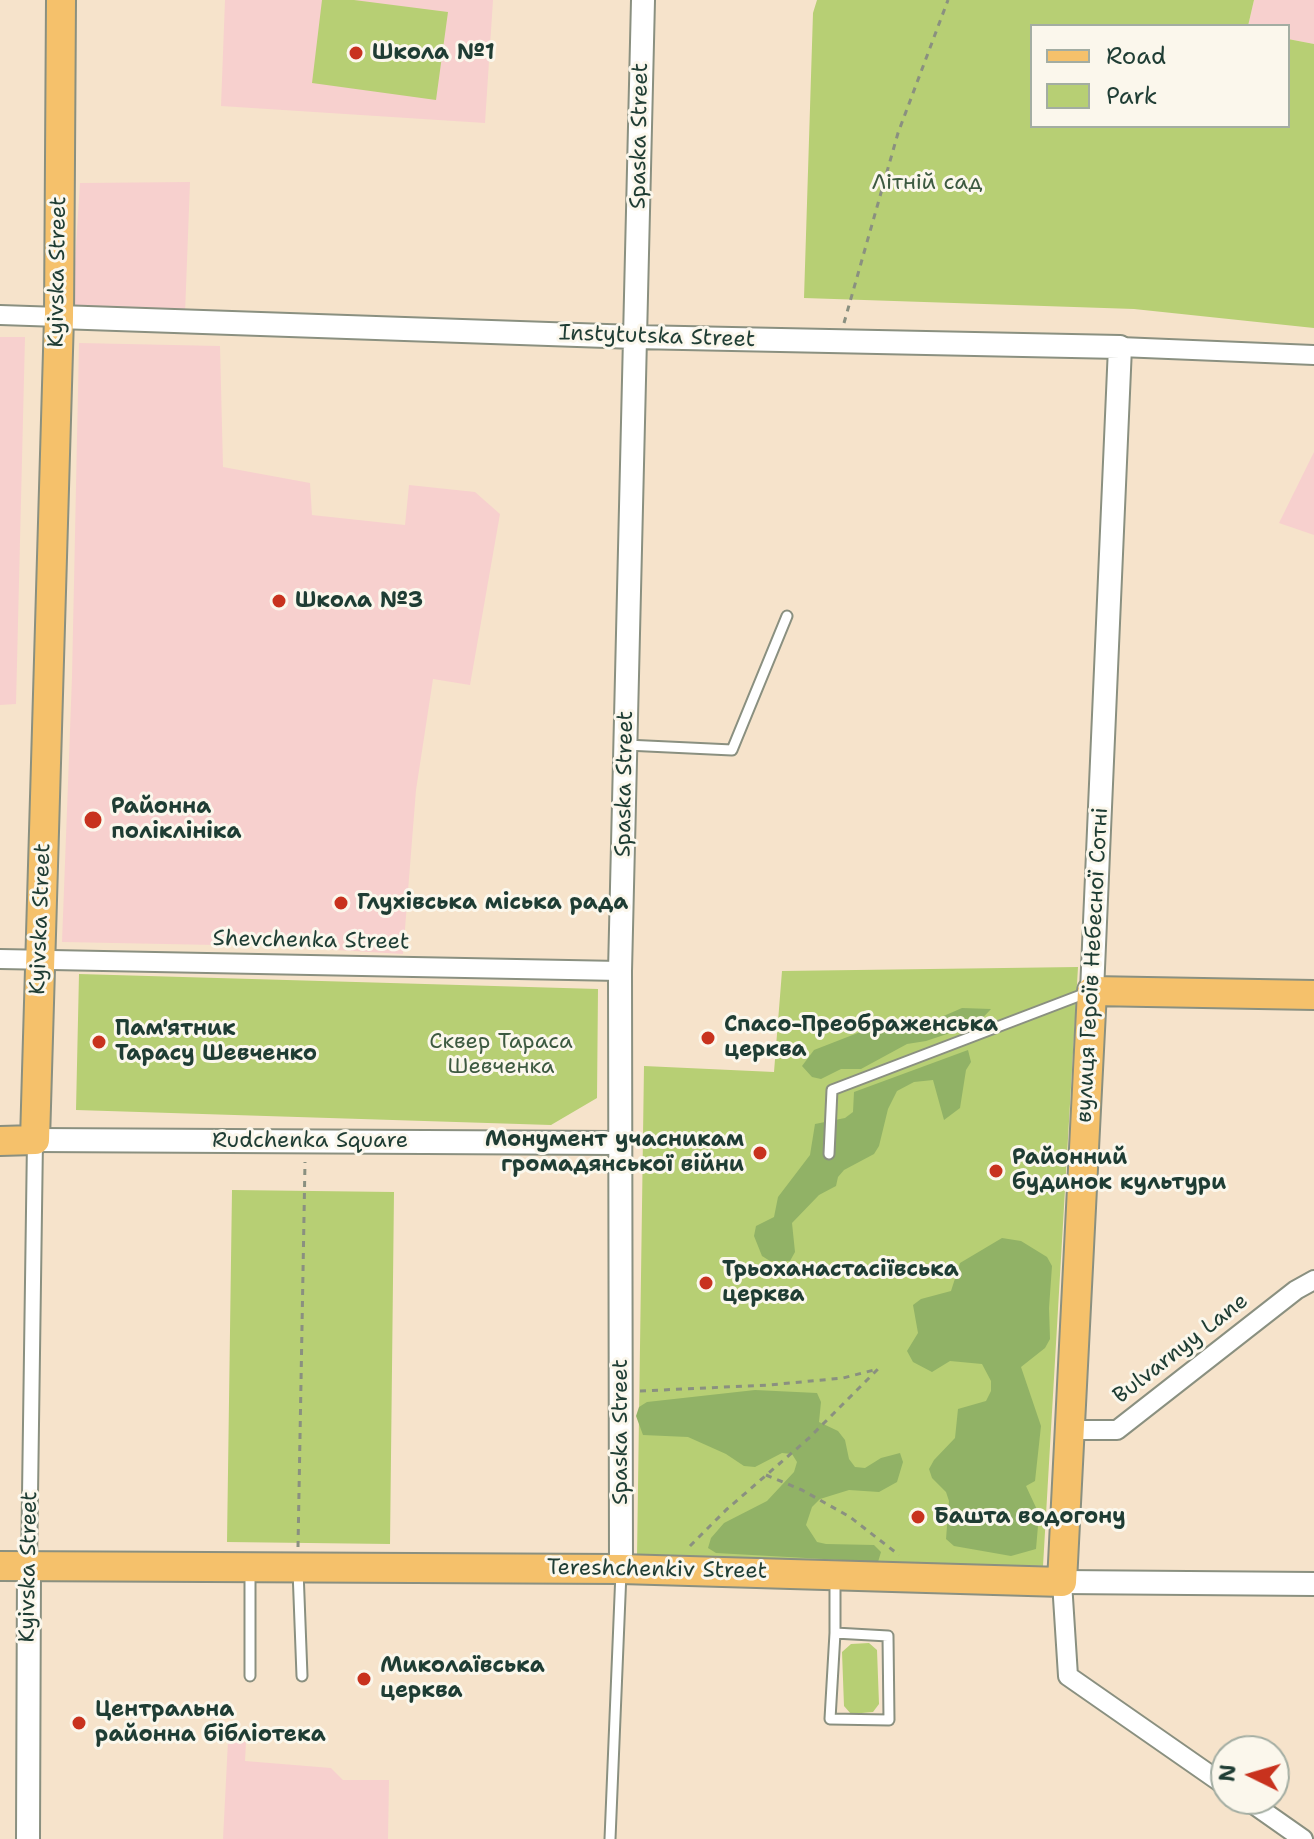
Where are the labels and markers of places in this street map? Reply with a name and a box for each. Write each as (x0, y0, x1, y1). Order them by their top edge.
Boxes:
place label: Школа №1 (372, 40, 495, 66)
marker: Школа №1 (347, 44, 365, 62)
place label: Школа №3 (295, 588, 423, 614)
marker: Школа №3 (270, 592, 288, 610)
place label: Районна поліклініка (111, 794, 242, 846)
marker: Районна поліклініка (82, 809, 104, 831)
place label: Глухівська міська рада (357, 890, 628, 916)
marker: Глухівська міська рада (332, 894, 350, 912)
place label: Спасо-Преображенська церква (724, 1012, 998, 1064)
place label: Пам'ятник Тарасу Шевченко (115, 1016, 317, 1068)
marker: Спасо-Преображенська церква (699, 1029, 717, 1047)
marker: Пам'ятник Тарасу Шевченко (90, 1033, 108, 1051)
place label: Монумент учасникам громадянської війни (485, 1127, 744, 1178)
marker: Монумент учасникам громадянської війни (751, 1144, 769, 1162)
place label: Районний будинок культури (1012, 1145, 1226, 1196)
marker: Районний будинок культури (987, 1162, 1005, 1180)
place label: Трьоханастасіївська церква (722, 1257, 959, 1308)
marker: Трьоханастасіївська церква (697, 1274, 715, 1292)
place label: Башта водогону (934, 1504, 1126, 1530)
marker: Башта водогону (909, 1508, 927, 1526)
place label: Миколаївська церква (380, 1653, 545, 1704)
marker: Миколаївська церква (355, 1670, 373, 1688)
place label: Центральна районна бібліотека (95, 1697, 326, 1748)
marker: Центральна районна бібліотека (70, 1714, 88, 1732)

